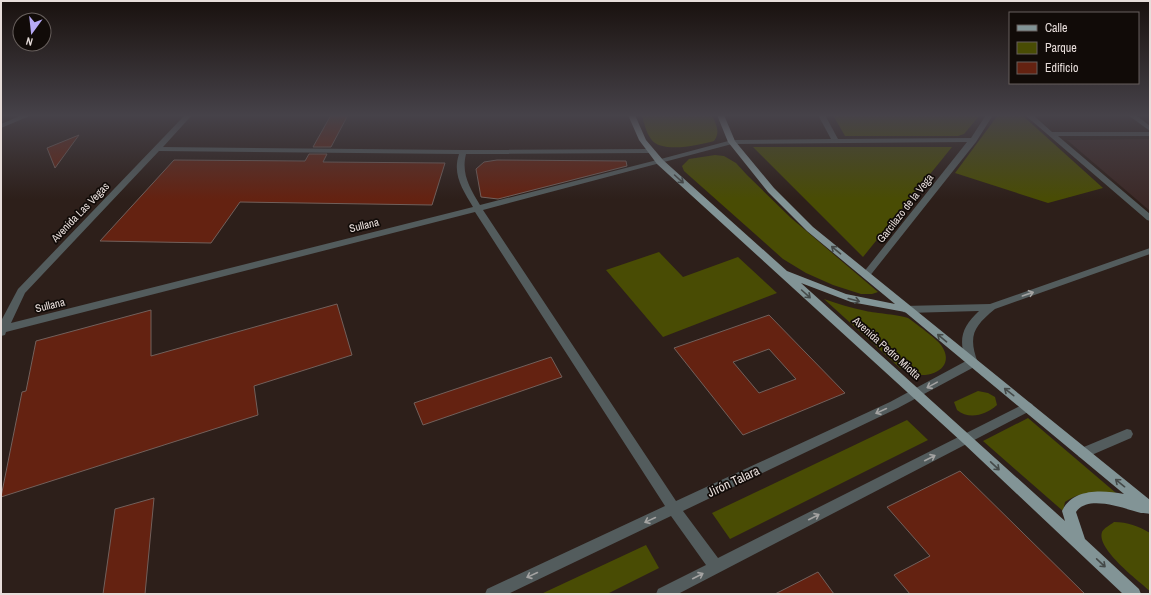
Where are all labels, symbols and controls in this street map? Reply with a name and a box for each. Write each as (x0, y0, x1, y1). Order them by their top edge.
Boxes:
north arrow (12, 12, 52, 52)
legend (1009, 12, 1139, 84)
text: Calle (1045, 20, 1067, 36)
text: N (24, 34, 34, 49)
text: Parque (1045, 40, 1077, 56)
text: Edificio (1045, 60, 1078, 76)
street label: Garcilazo de la Vega (874, 171, 936, 245)
one-way arrow (673, 174, 683, 183)
street label: Avenida Las Vegas (47, 179, 112, 245)
street label: Sullana (348, 215, 380, 235)
one-way arrow (830, 246, 841, 255)
one-way arrow (1021, 289, 1033, 297)
one-way arrow (801, 290, 812, 299)
street label: Sullana (34, 295, 66, 315)
one-way arrow (847, 297, 860, 304)
street label: Avenida Pedro Miotta (849, 313, 924, 382)
one-way arrow (937, 334, 947, 343)
one-way arrow (926, 382, 938, 389)
one-way arrow (1003, 388, 1014, 396)
one-way arrow (876, 407, 888, 415)
one-way arrow (924, 454, 936, 461)
one-way arrow (990, 461, 1000, 470)
street label: Jirón Talara (704, 462, 762, 501)
one-way arrow (1115, 479, 1125, 488)
one-way arrow (808, 513, 820, 520)
one-way arrow (644, 517, 656, 524)
one-way arrow (1096, 559, 1106, 568)
one-way arrow (527, 572, 539, 579)
one-way arrow (692, 572, 704, 579)

